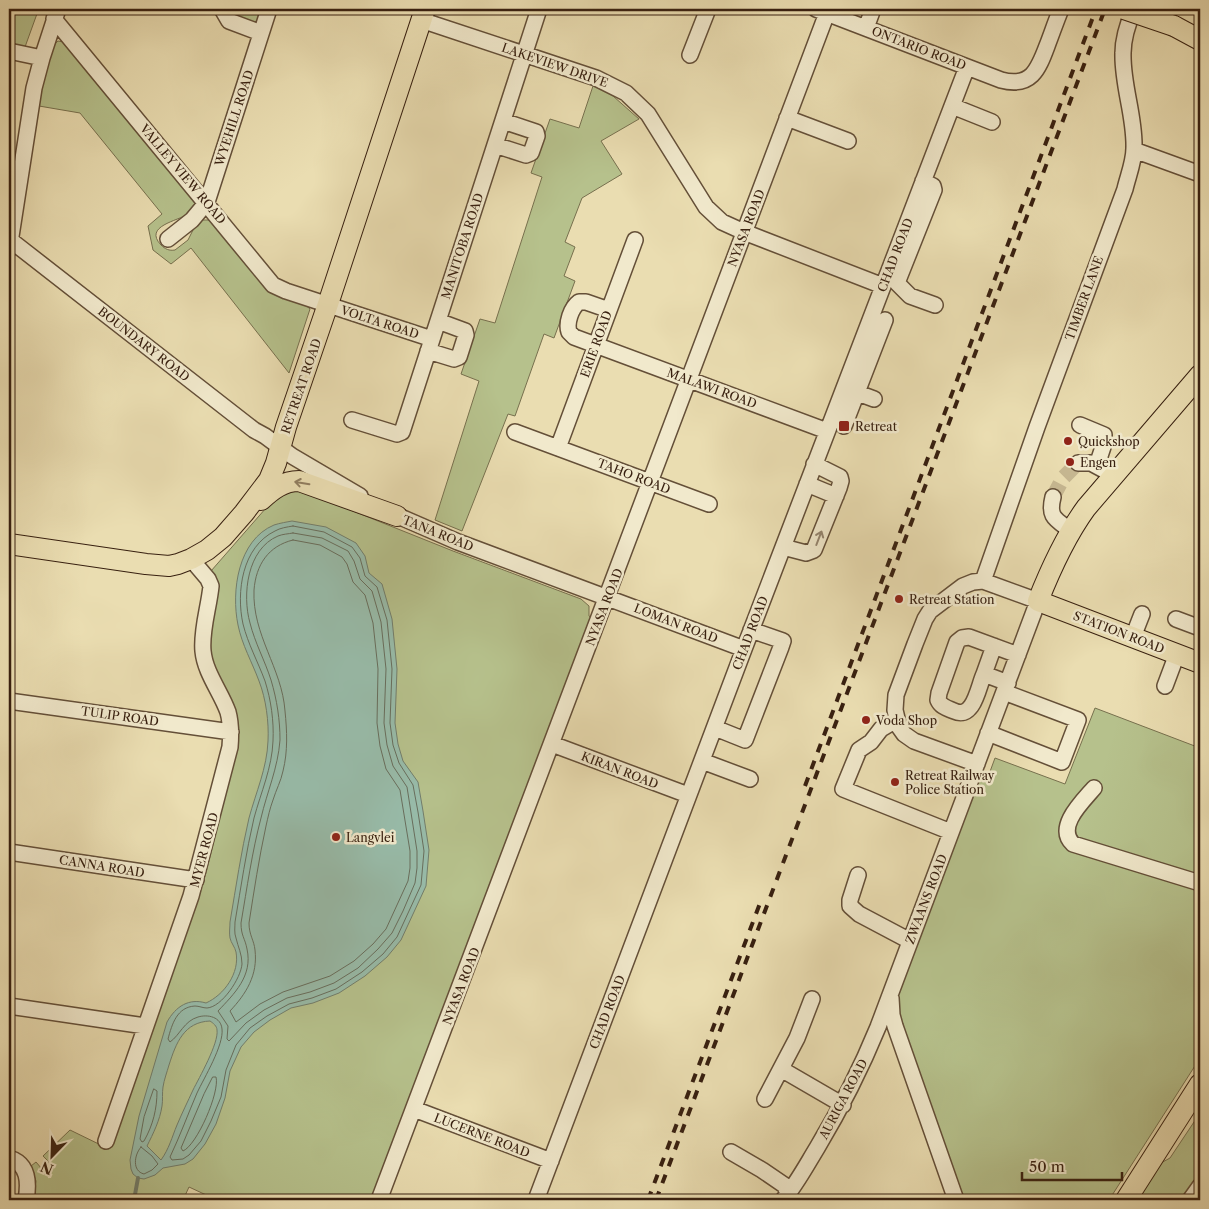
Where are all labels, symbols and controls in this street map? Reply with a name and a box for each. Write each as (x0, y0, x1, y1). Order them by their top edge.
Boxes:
street label: ONTARIO ROAD (870, 23, 969, 73)
street label: LAKEVIEW DRIVE (500, 40, 610, 90)
street label: WYEHILL ROAD (211, 68, 257, 169)
street label: VALLEY VIEW ROAD (136, 120, 229, 227)
street label: NYASA ROAD (724, 187, 768, 269)
street label: MANITOBA ROAD (438, 191, 486, 301)
street label: CHAD ROAD (874, 216, 916, 294)
street label: TIMBER LANE (1062, 254, 1106, 342)
street label: VOLTA ROAD (338, 302, 421, 342)
street label: BOUNDARY ROAD (95, 304, 193, 385)
street label: ERIE ROAD (577, 308, 615, 379)
street label: RETREAT ROAD (278, 336, 324, 436)
street label: MALAWI ROAD (665, 365, 759, 411)
marker: Retreat (837, 419, 851, 433)
place label: Retreat (855, 419, 898, 434)
place label: Quickshop (1078, 434, 1140, 449)
marker: Quickshop (1062, 435, 1074, 447)
street label: TAHO ROAD (595, 455, 673, 497)
place label: Engen (1080, 455, 1117, 470)
marker: Engen (1064, 456, 1076, 468)
one-way arrow (294, 478, 310, 488)
street label: TANA ROAD (400, 512, 476, 554)
one-way arrow (815, 531, 824, 546)
street label: NYASA ROAD (582, 566, 626, 648)
place label: Retreat Station (909, 592, 995, 607)
marker: Retreat Station (893, 593, 905, 605)
street label: CHAD ROAD (729, 594, 771, 672)
street label: LOMAN ROAD (632, 600, 720, 646)
street label: STATION ROAD (1071, 608, 1167, 656)
street label: TULIP ROAD (80, 703, 160, 729)
place label: Voda Shop (875, 713, 937, 728)
marker: Voda Shop (860, 714, 872, 726)
street label: KIRAN ROAD (579, 748, 661, 792)
place label: Retreat Railway Police Station (905, 768, 995, 797)
marker: Retreat Railway Police Station (889, 776, 901, 788)
street label: MYER ROAD (187, 811, 221, 889)
place label: Langvlei (346, 830, 395, 845)
marker: Langvlei (330, 831, 342, 843)
street label: CANNA ROAD (58, 852, 146, 880)
street label: ZWAANS ROAD (902, 852, 950, 946)
street label: NYASA ROAD (439, 945, 483, 1027)
street label: CHAD ROAD (586, 973, 628, 1051)
street label: AURIGA ROAD (815, 1056, 871, 1143)
street label: LUCERNE ROAD (432, 1110, 532, 1160)
north arrow (28, 1132, 78, 1182)
scale bar (1022, 1149, 1122, 1181)
text: N (38, 1157, 56, 1179)
text: 50 m (1029, 1157, 1065, 1176)

